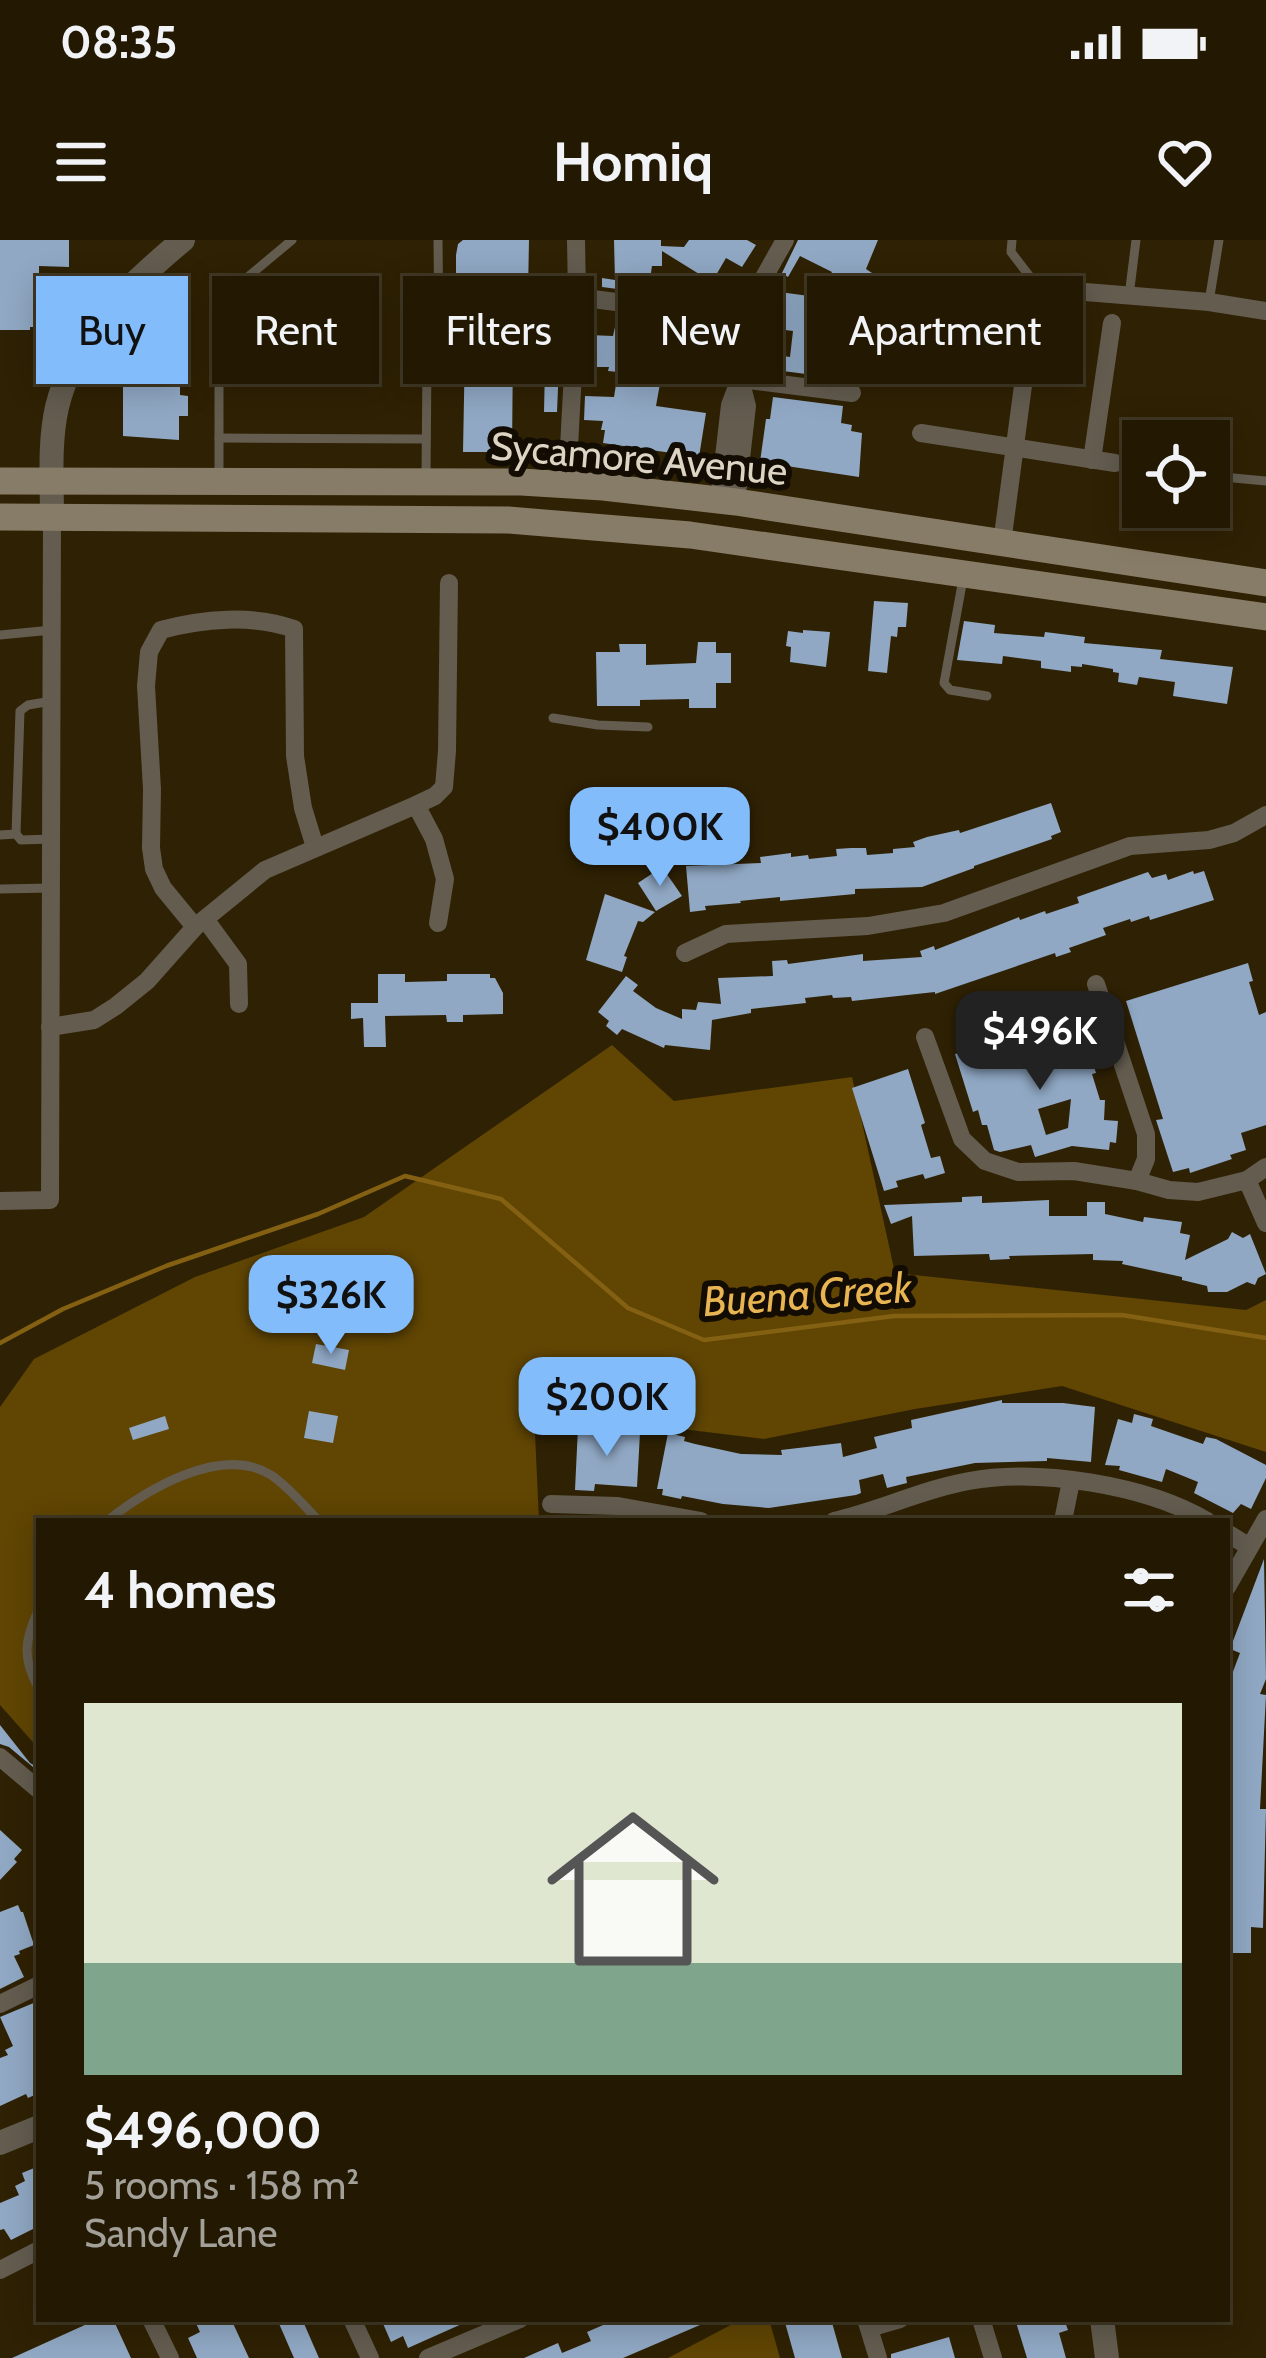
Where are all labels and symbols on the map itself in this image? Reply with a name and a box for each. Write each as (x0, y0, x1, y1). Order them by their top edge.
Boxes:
street label: Sycamore Avenue (489, 421, 789, 495)
pin: $400K (576, 787, 744, 889)
pin: $496K (956, 991, 1124, 1093)
pin: $326K (247, 1255, 415, 1357)
water label: Buena Creek (701, 1261, 914, 1327)
pin: $200K (523, 1357, 691, 1459)

